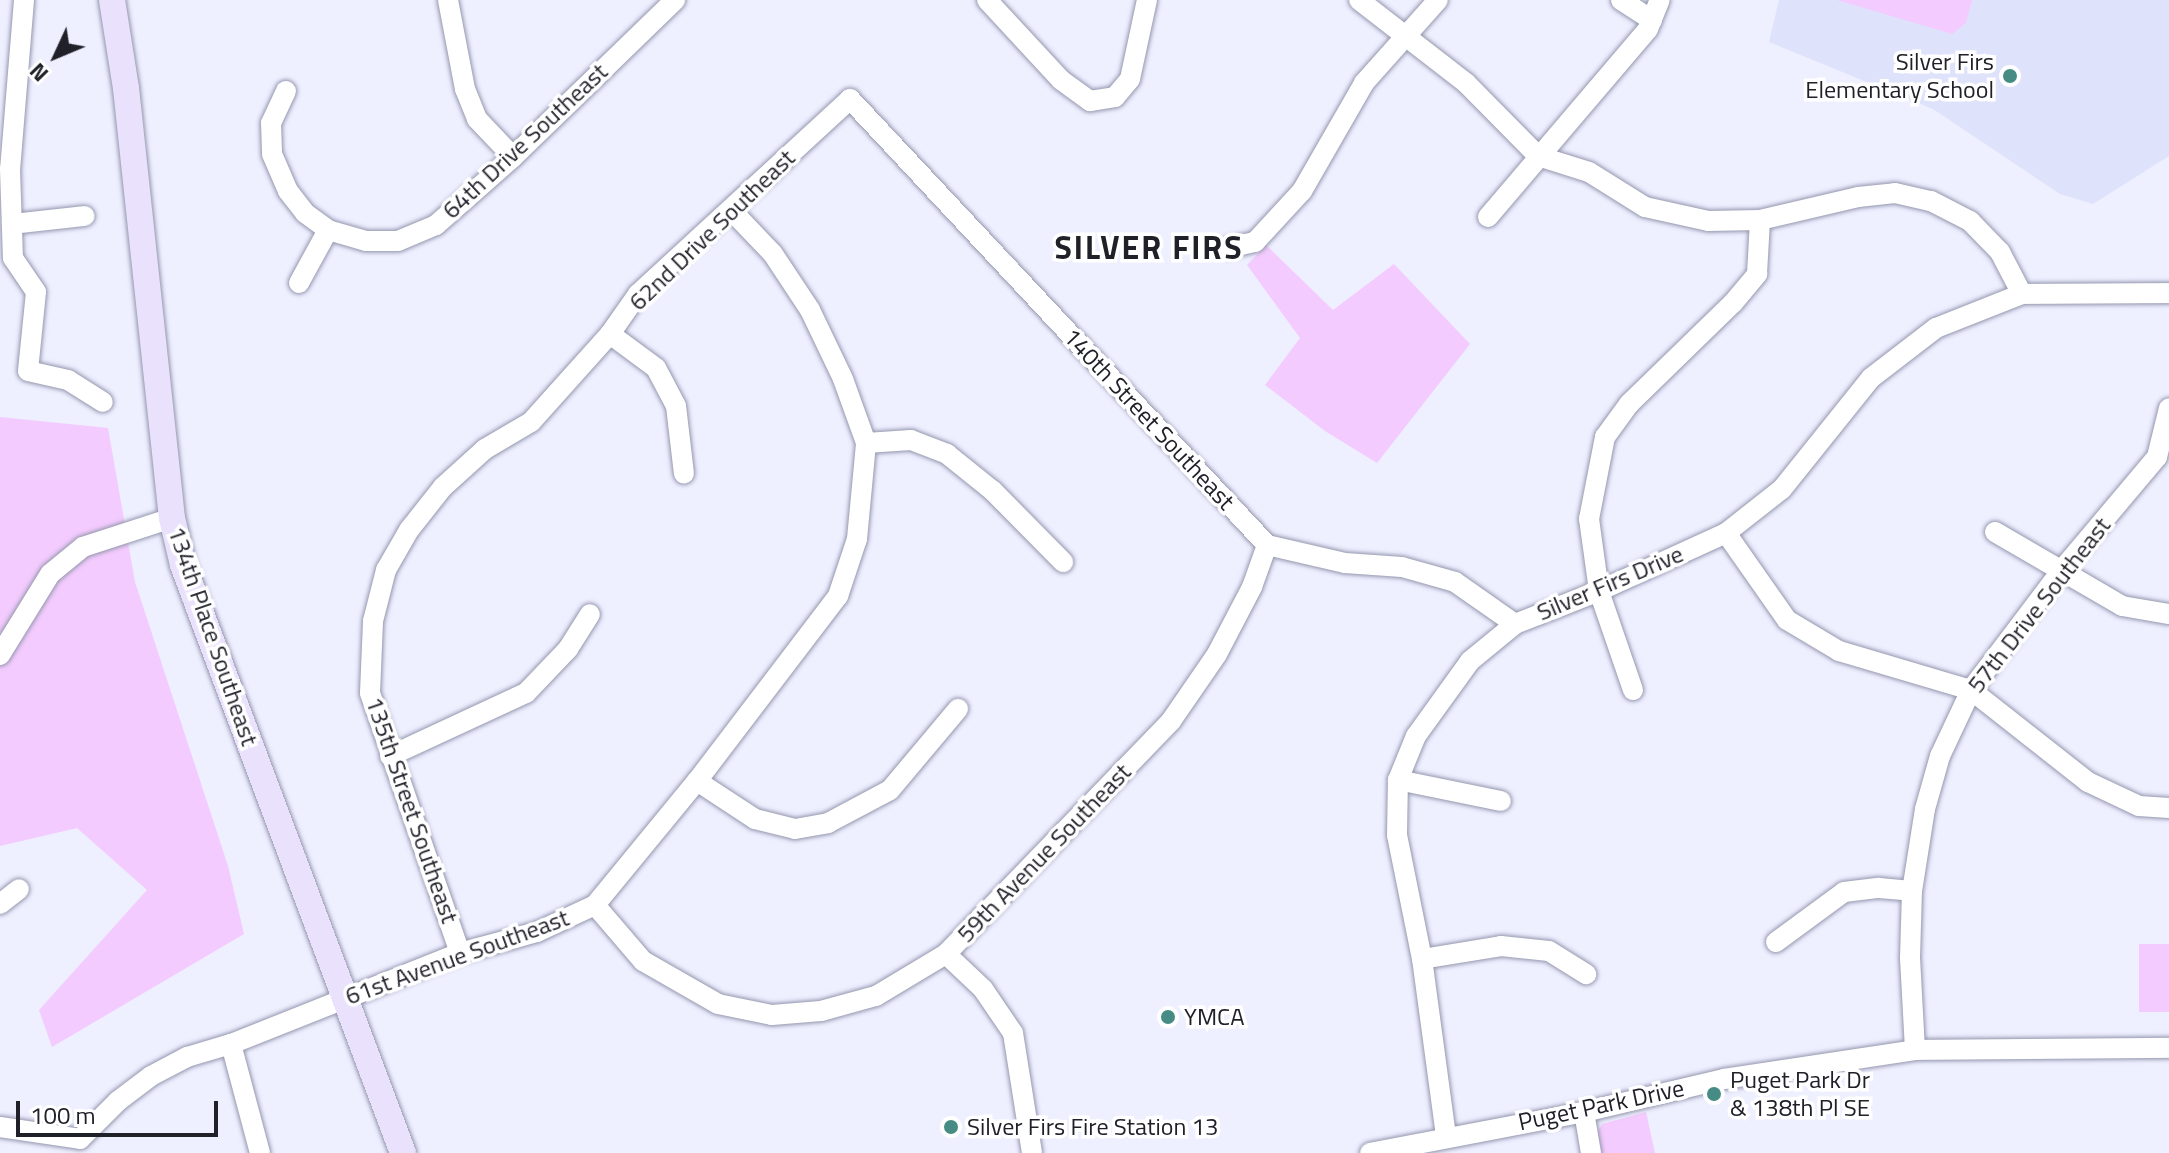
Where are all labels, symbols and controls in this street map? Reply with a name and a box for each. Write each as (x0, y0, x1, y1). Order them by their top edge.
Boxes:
north arrow (16, 16, 96, 96)
place label: Silver Firs Elementary School (1805, 48, 1994, 104)
text: N (21, 55, 56, 90)
street label: 64th Drive Southeast (437, 57, 613, 225)
marker: Silver Firs Elementary School (2001, 67, 2019, 85)
street label: 62nd Drive Southeast (623, 144, 801, 316)
district label: SILVER FIRS (1054, 228, 1244, 266)
street label: 140th Street Southeast (1057, 322, 1241, 516)
street label: 57th Drive Southeast (1962, 512, 2116, 698)
street label: 134th Place Southeast (162, 523, 264, 749)
street label: Silver Firs Drive (1533, 539, 1687, 627)
street label: 135th Street Southeast (360, 693, 464, 927)
street label: 59th Avenue Southeast (951, 758, 1137, 948)
street label: 61st Avenue Southeast (341, 903, 573, 1011)
place label: YMCA (1184, 1003, 1244, 1031)
marker: YMCA (1159, 1008, 1177, 1026)
place label: Puget Park Dr & 138th Pl SE (1730, 1066, 1870, 1122)
street label: Puget Park Drive (1515, 1073, 1687, 1137)
scale bar (20, 1085, 222, 1135)
marker: Puget Park Dr & 138th Pl SE (1705, 1085, 1723, 1103)
text: 100 m (30, 1097, 96, 1133)
place label: Silver Firs Fire Station 13 (967, 1113, 1218, 1141)
marker: Silver Firs Fire Station 13 (942, 1118, 960, 1136)

